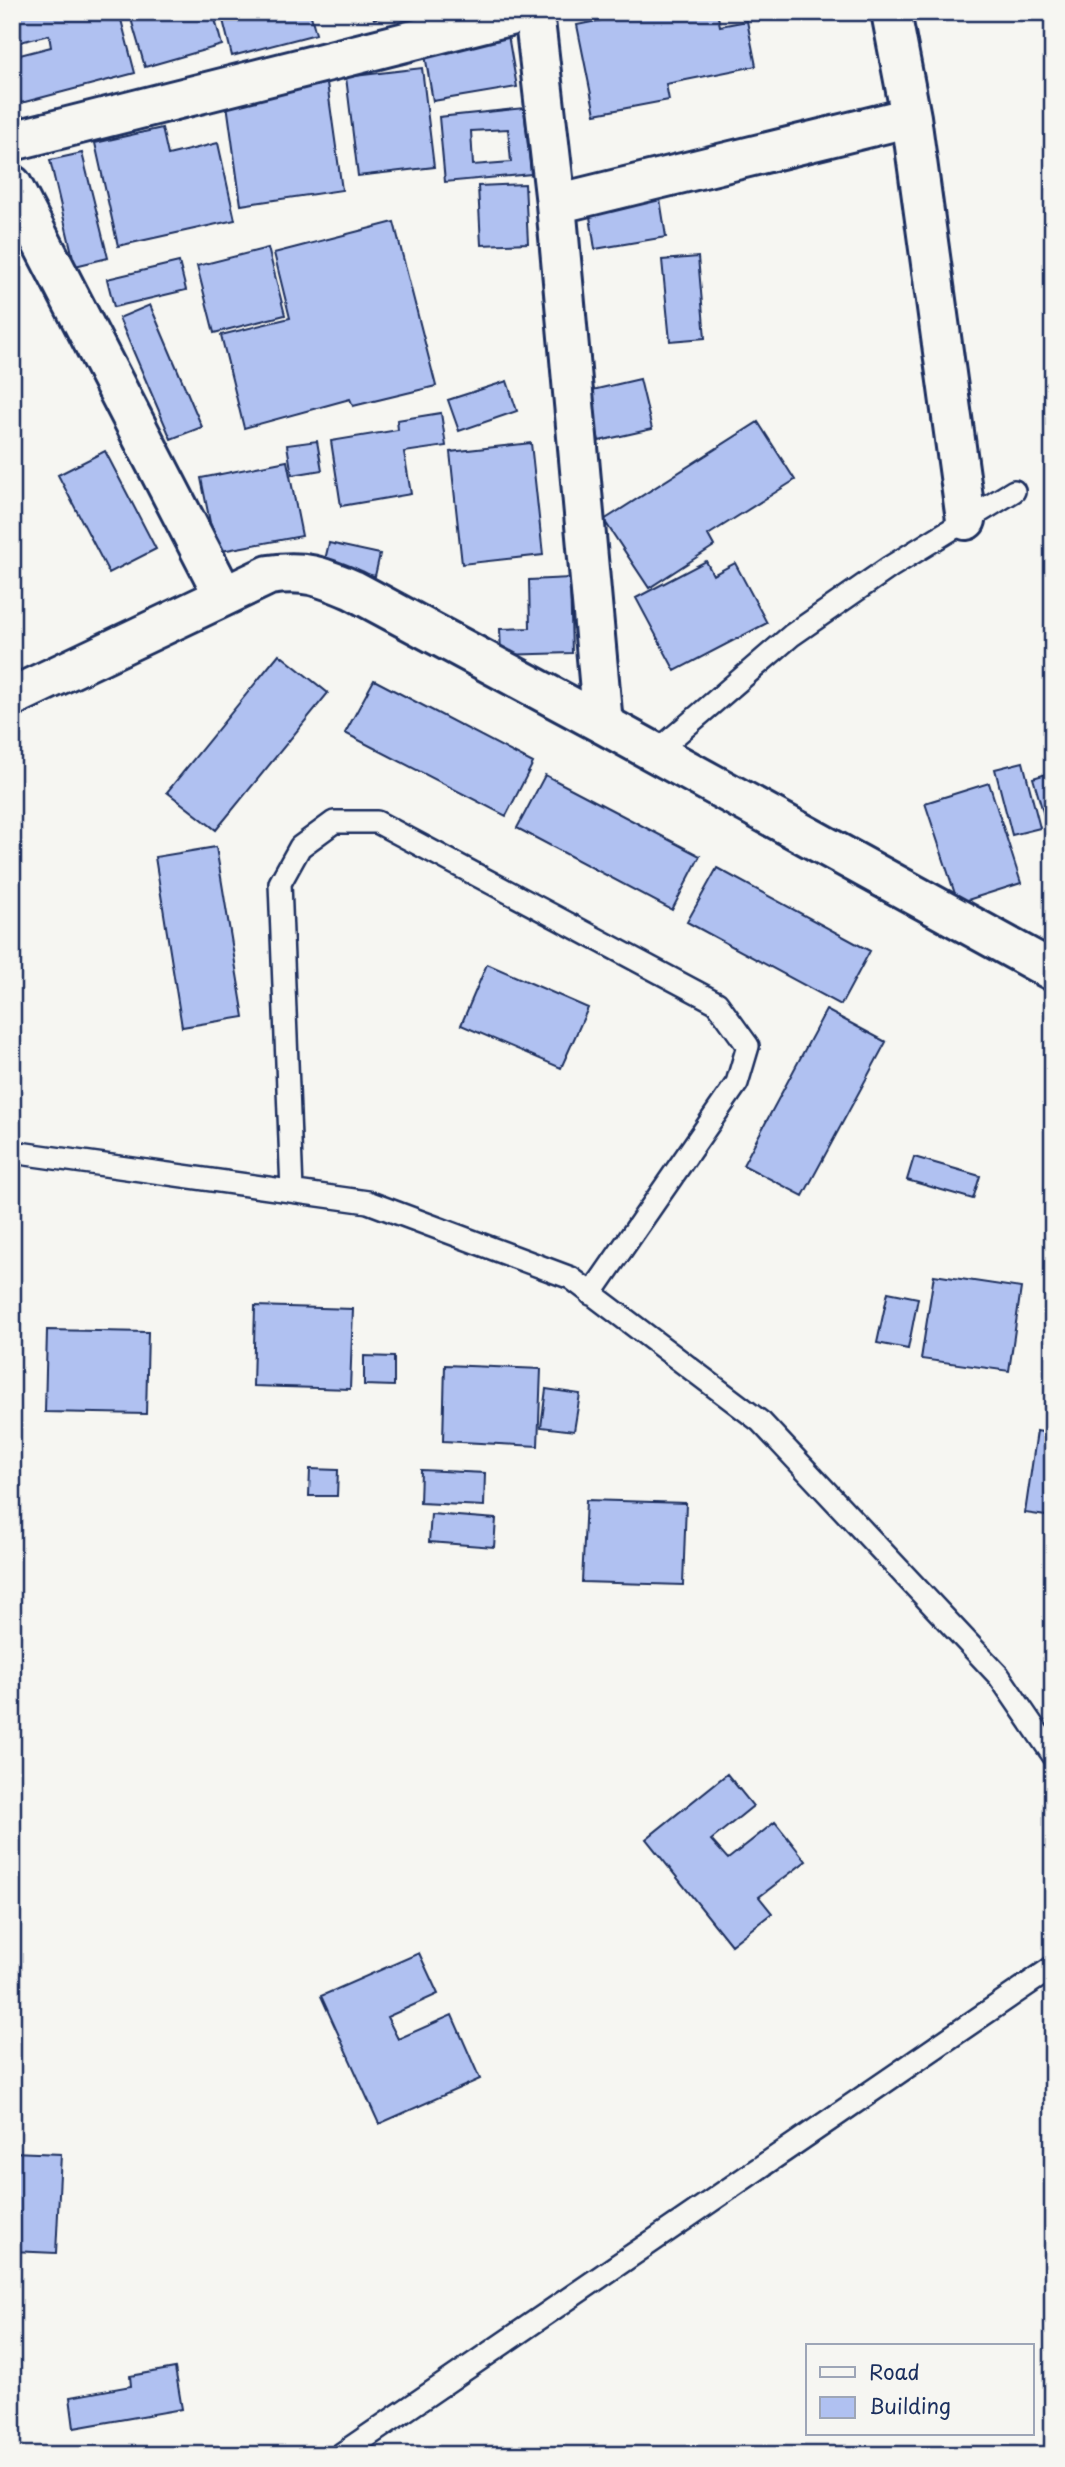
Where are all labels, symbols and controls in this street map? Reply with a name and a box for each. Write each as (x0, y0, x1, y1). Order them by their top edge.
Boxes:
legend (806, 2344, 1034, 2436)
text: Road (869, 2355, 920, 2387)
text: Building (869, 2389, 951, 2421)

